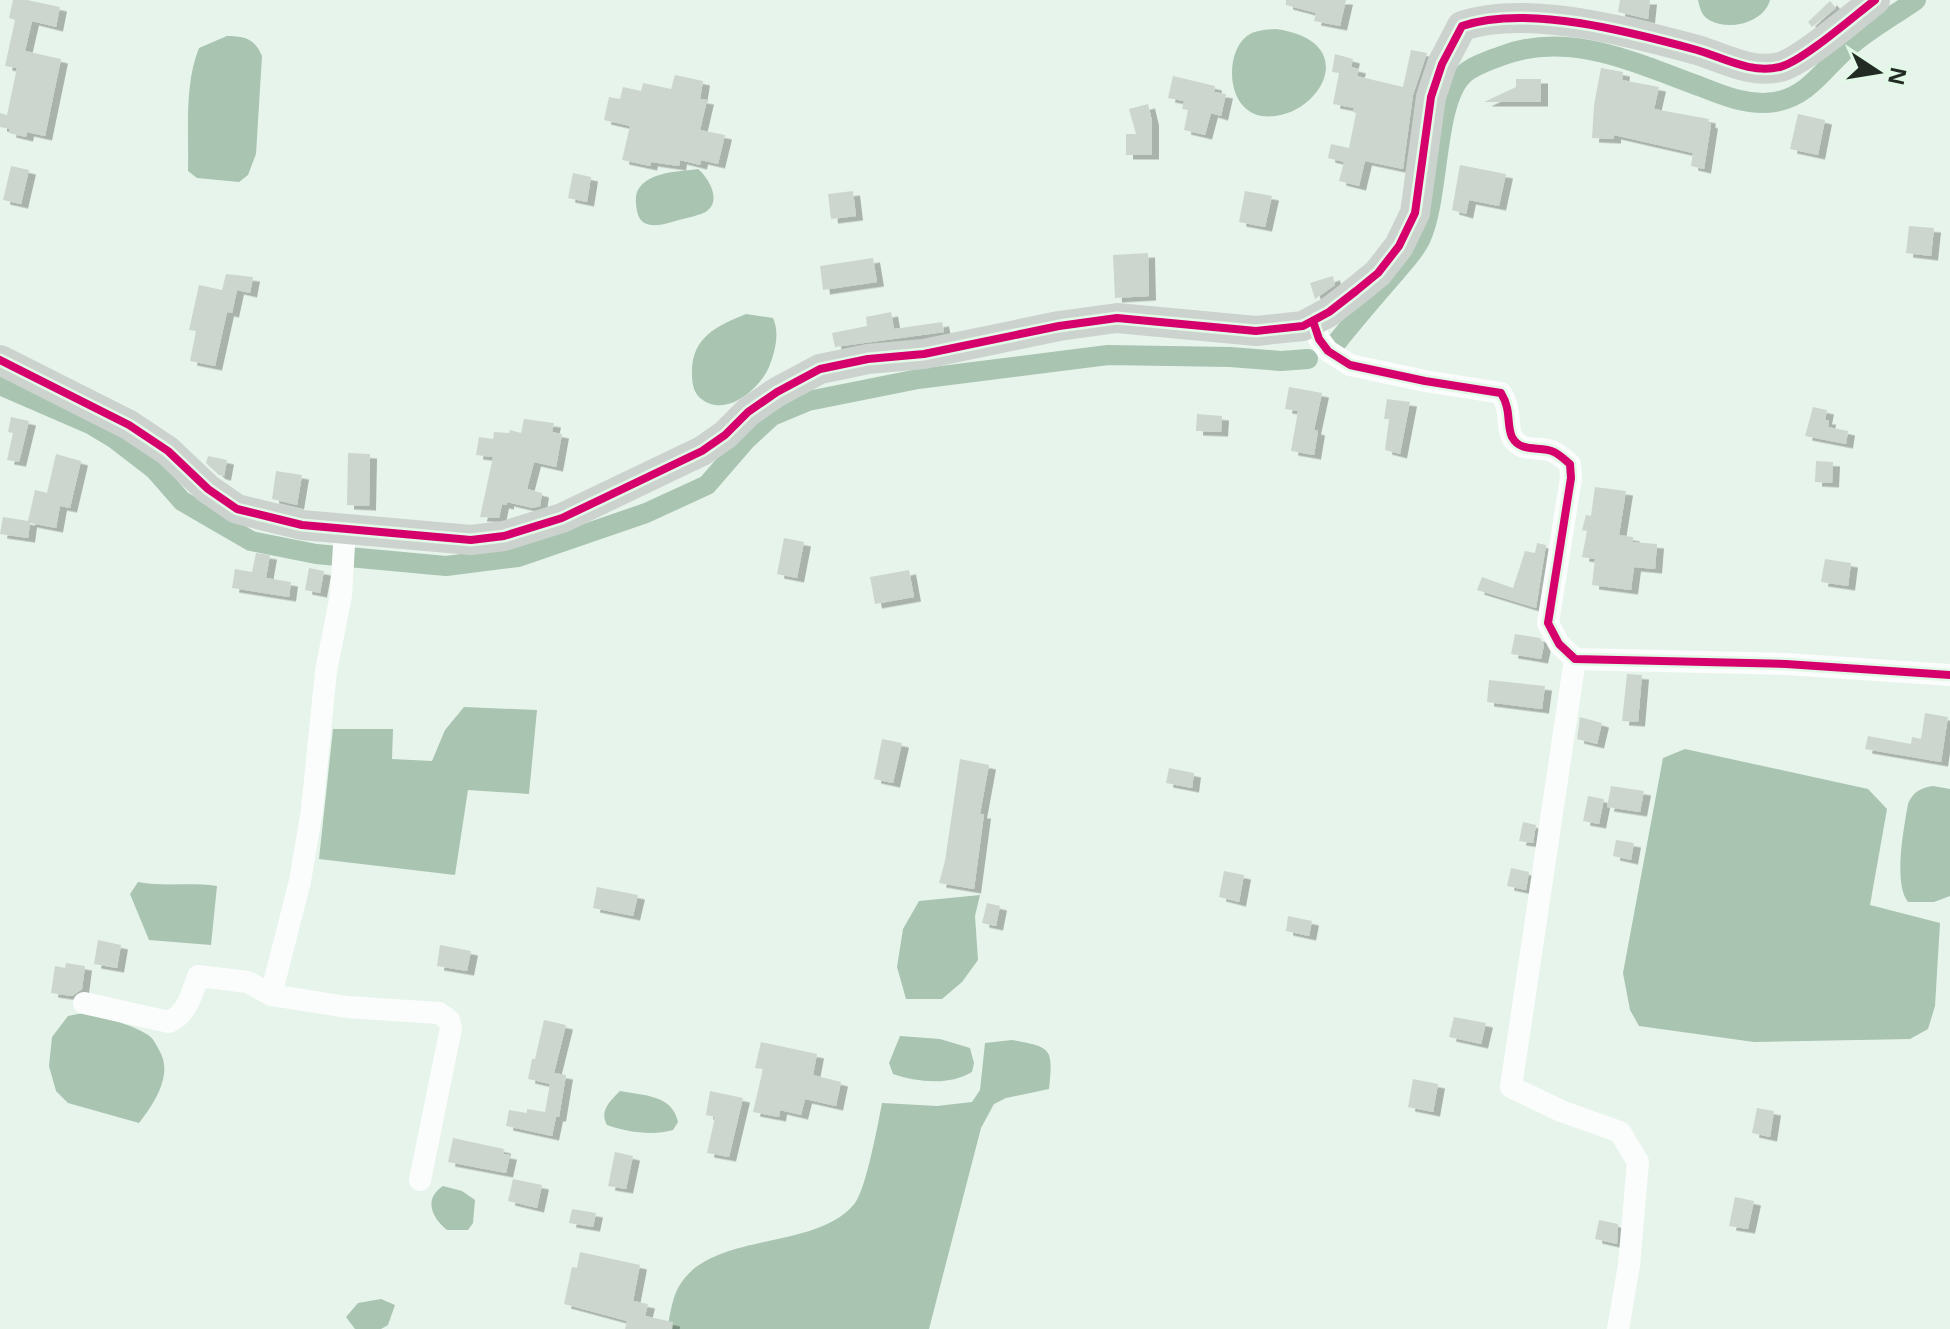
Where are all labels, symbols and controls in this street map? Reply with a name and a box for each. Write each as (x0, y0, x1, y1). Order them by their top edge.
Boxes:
north arrow (1838, 32, 1918, 112)
text: N (1882, 64, 1915, 88)

